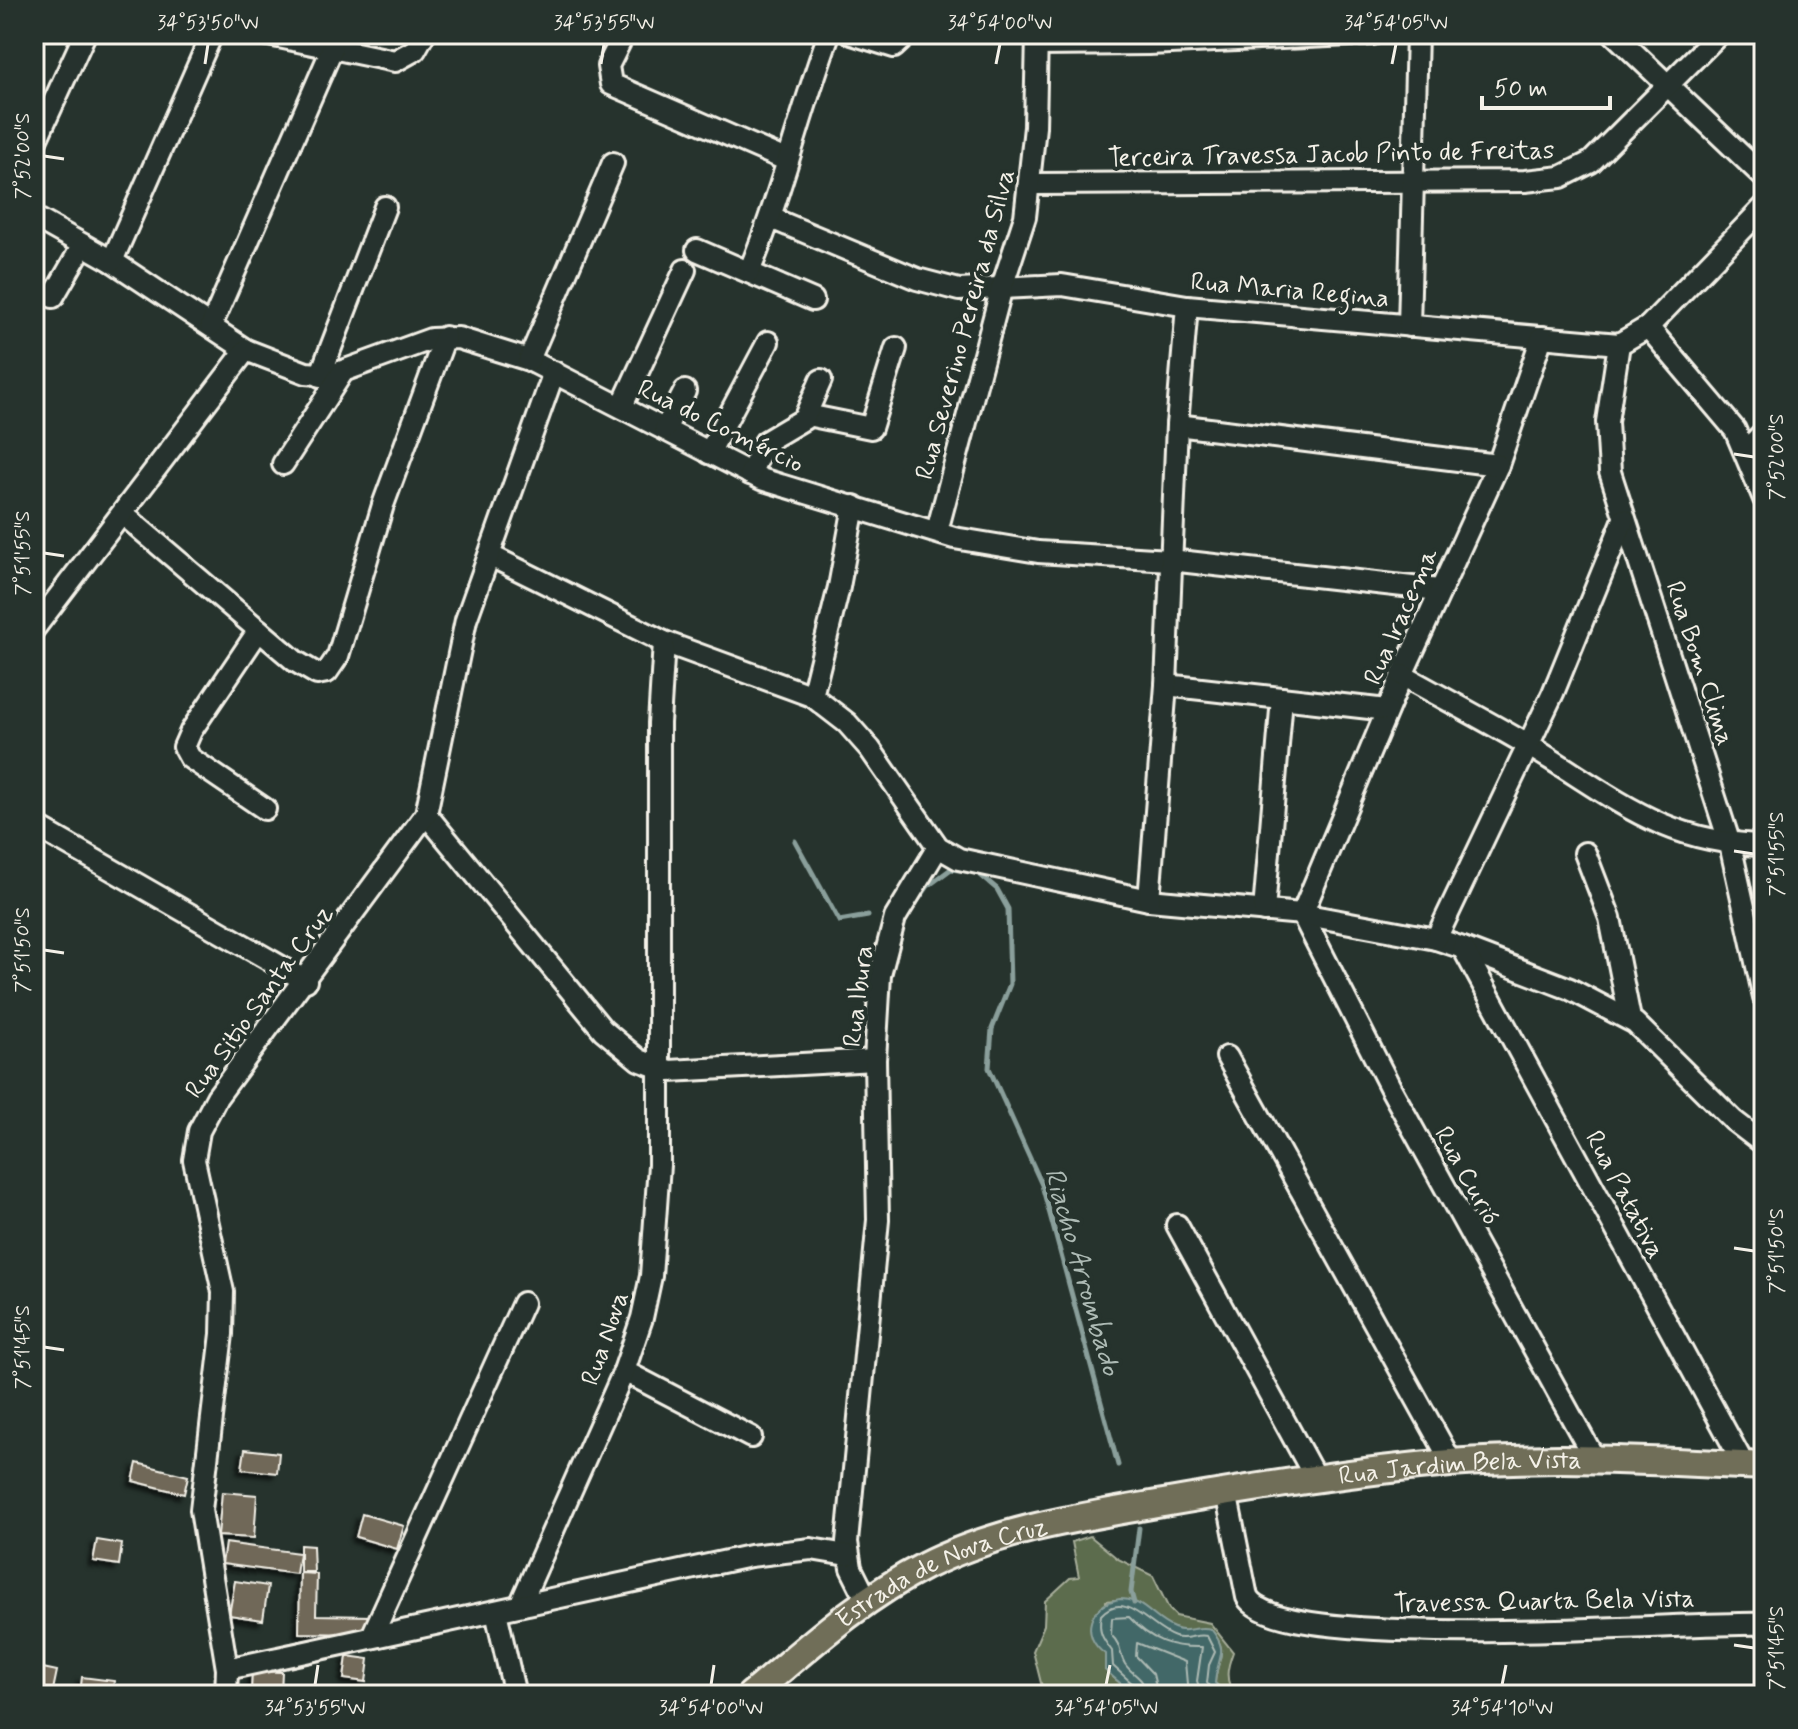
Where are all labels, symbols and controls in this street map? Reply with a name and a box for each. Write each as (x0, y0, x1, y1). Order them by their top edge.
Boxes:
text: 34°53'50"W (157, 10, 259, 37)
text: 34°53'55"W (554, 10, 654, 37)
text: 34°54'00"W (948, 10, 1052, 37)
text: 34°54'05"W (1344, 10, 1448, 37)
scale bar (1482, 60, 1610, 110)
text: 50 m (1494, 74, 1548, 105)
text: 7°52'00"S (10, 113, 37, 199)
street label: Terceira Travessa Jacob Pinto de Freitas (1107, 134, 1555, 176)
street label: Rua Severino Pereira da Silva (908, 165, 1024, 484)
street label: Rua Maria Regina (1189, 265, 1391, 320)
street label: Rua do Comércio (631, 372, 809, 482)
text: 7°52'00"S (1764, 414, 1791, 500)
text: 7°51'55"S (10, 511, 37, 595)
street label: Rua Iracema (1357, 543, 1447, 691)
street label: Rua Bom Clima (1657, 577, 1742, 750)
text: 7°51'55"S (1764, 812, 1791, 896)
street label: Rua Sitio Santa Cruz (178, 898, 342, 1106)
text: 7°51'50"S (10, 907, 37, 993)
street label: Rua Ibura (836, 943, 882, 1049)
street label: Rua Curió (1425, 1121, 1507, 1231)
street label: Rua Patativa (1576, 1125, 1672, 1265)
water label: Riacho Arrombado (1034, 1164, 1129, 1381)
text: 7°51'50"S (1764, 1208, 1791, 1294)
street label: Rua Nova (574, 1287, 638, 1390)
text: 7°51'45"S (10, 1305, 37, 1389)
street label: Rua Jardim Bela Vista (1337, 1444, 1582, 1494)
street label: Estrada de Nova Cruz (829, 1510, 1051, 1637)
street label: Travessa Quarta Bela Vista (1393, 1582, 1695, 1622)
text: 7°51'45"S (1764, 1606, 1791, 1690)
text: 34°53'55"W (265, 1695, 365, 1722)
text: 34°54'00"W (659, 1695, 763, 1722)
text: 34°54'05"W (1054, 1695, 1158, 1722)
text: 34°54'10"W (1451, 1695, 1553, 1722)

